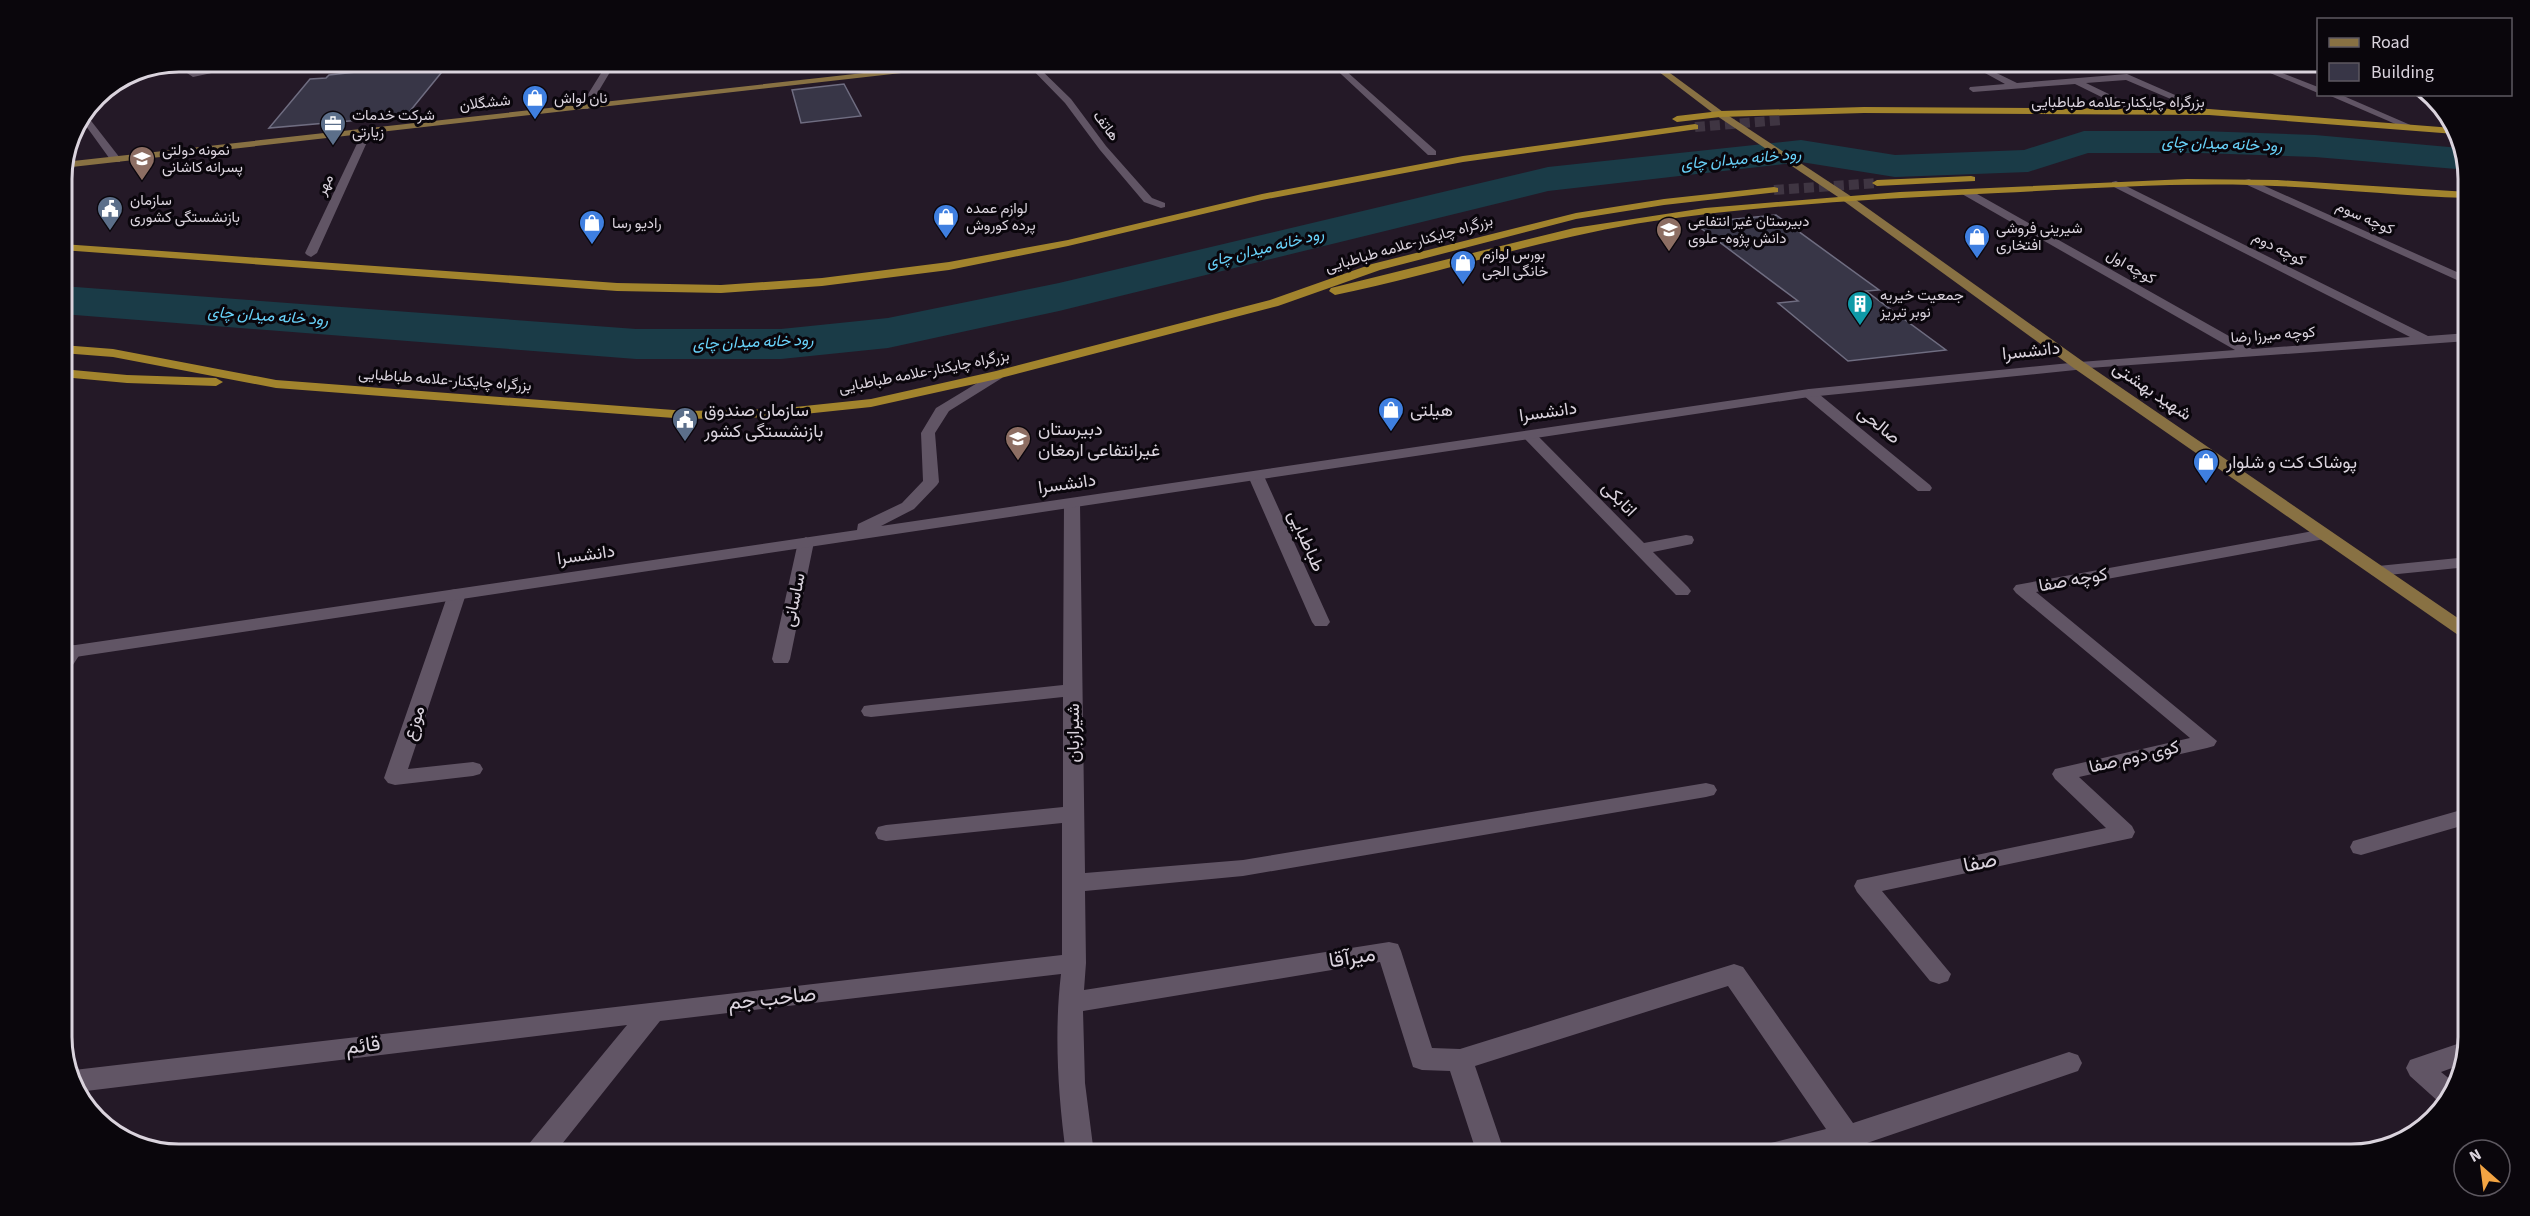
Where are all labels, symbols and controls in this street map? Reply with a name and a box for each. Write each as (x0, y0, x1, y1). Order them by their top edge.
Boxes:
legend (2317, 18, 2512, 96)
text: Road (2371, 30, 2410, 55)
text: Building (2371, 60, 2434, 85)
shop icon: نان لواش (520, 83, 550, 121)
place label: نان لواش (554, 88, 608, 109)
street label: ششگلان (458, 90, 512, 116)
street label: بزرگراه چایکنار-علامه طباطبایی (2031, 92, 2205, 113)
place label: شرکت خدمات زیارتی (352, 105, 435, 143)
street label: هاتف (1088, 107, 1124, 145)
office icon: شرکت خدمات زیارتی (318, 109, 348, 147)
water label: رود خانه میدان چای (2161, 131, 2283, 157)
place label: نمونه دولتی پسرانه کاشانی (162, 140, 243, 178)
water label: رود خانه میدان چای (1680, 143, 1803, 175)
school or university icon: نمونه دولتی پسرانه کاشانی (127, 144, 157, 182)
street label: مهر (311, 171, 339, 200)
place label: سازمان بازنشستگی کشوری (130, 190, 240, 228)
public building icon: سازمان بازنشستگی کشوری (95, 194, 125, 232)
street label: کوچه سوم (2333, 196, 2398, 240)
place label: لوازم عمده پرده کوروش (966, 198, 1036, 236)
shop icon: لوازم عمده پرده کوروش (931, 202, 961, 240)
shop icon: رادیو رسا (577, 208, 607, 246)
street label: بزرگراه چایکنار-علامه طباطبایی (1323, 210, 1495, 278)
place label: دبیرستان غیر انتفاعی دانش پژوه- علوی (1688, 211, 1809, 249)
place label: رادیو رسا (612, 213, 662, 234)
school or university icon: دبیرستان غیر انتفاعی دانش پژوه- علوی (1654, 215, 1684, 253)
place label: شیرینی فروشی افتخاری (1996, 218, 2083, 256)
shop icon: شیرینی فروشی افتخاری (1962, 222, 1992, 260)
water label: رود خانه میدان چای (1204, 223, 1327, 273)
street label: کوچه دوم (2249, 227, 2309, 271)
place label: بورس لوازم خانگی الجی (1482, 244, 1548, 282)
street label: کوچه اول (2102, 244, 2160, 290)
shop icon: بورس لوازم خانگی الجی (1448, 248, 1478, 286)
place label: جمعیت خیریه نوبر تبریز (1879, 285, 1964, 323)
building icon: جمعیت خیریه نوبر تبریز (1845, 289, 1875, 327)
water label: رود خانه میدان چای (207, 301, 330, 331)
street label: کوچه میرزا رضا (2230, 322, 2316, 348)
water label: رود خانه میدان چای (692, 329, 814, 355)
street label: دانشسرا (2001, 336, 2061, 366)
street label: بزرگراه چایکنار-علامه طباطبایی (837, 345, 1011, 399)
street label: شهید بهشتى (2108, 355, 2196, 427)
street label: بزرگراه چایکنار-علامه طباطبایی (358, 363, 532, 397)
shop icon: هیلتی (1376, 395, 1406, 433)
street label: دانشسرا (1517, 396, 1579, 428)
place label: سازمان صندوق بازنشستگی کشور (703, 398, 823, 444)
place label: هیلتی (1410, 398, 1453, 423)
street label: صالحی (1852, 400, 1906, 450)
public building icon: سازمان صندوق بازنشستگی کشور (670, 405, 700, 443)
place label: دبیرستان غیرانتفاعی ارمغان (1038, 417, 1160, 463)
school or university icon: دبیرستان غیرانتفاعی ارمغان (1003, 424, 1033, 462)
shop icon: پوشاک کت و شلوار (2191, 447, 2221, 485)
place label: پوشاک کت و شلوار (2225, 450, 2357, 475)
street label: دانشسرا (1036, 468, 1098, 500)
street label: اتابکی (1596, 476, 1642, 522)
street label: طباطبایی (1281, 506, 1331, 576)
street label: دانشسرا (555, 539, 617, 571)
street label: کوچه صفا (2036, 562, 2110, 598)
street label: ساسانی (776, 571, 812, 629)
street label: موزع (396, 702, 432, 744)
street label: شیرازبان (1061, 703, 1086, 763)
street label: کوی دوم صفا (2086, 734, 2182, 780)
street label: صفا (1960, 844, 2000, 880)
street label: میرآقا (1326, 939, 1378, 975)
street label: صاحب جم (727, 978, 817, 1018)
street label: قائم (344, 1028, 382, 1062)
north arrow (2452, 1138, 2512, 1198)
text: N (2466, 1143, 2485, 1168)

